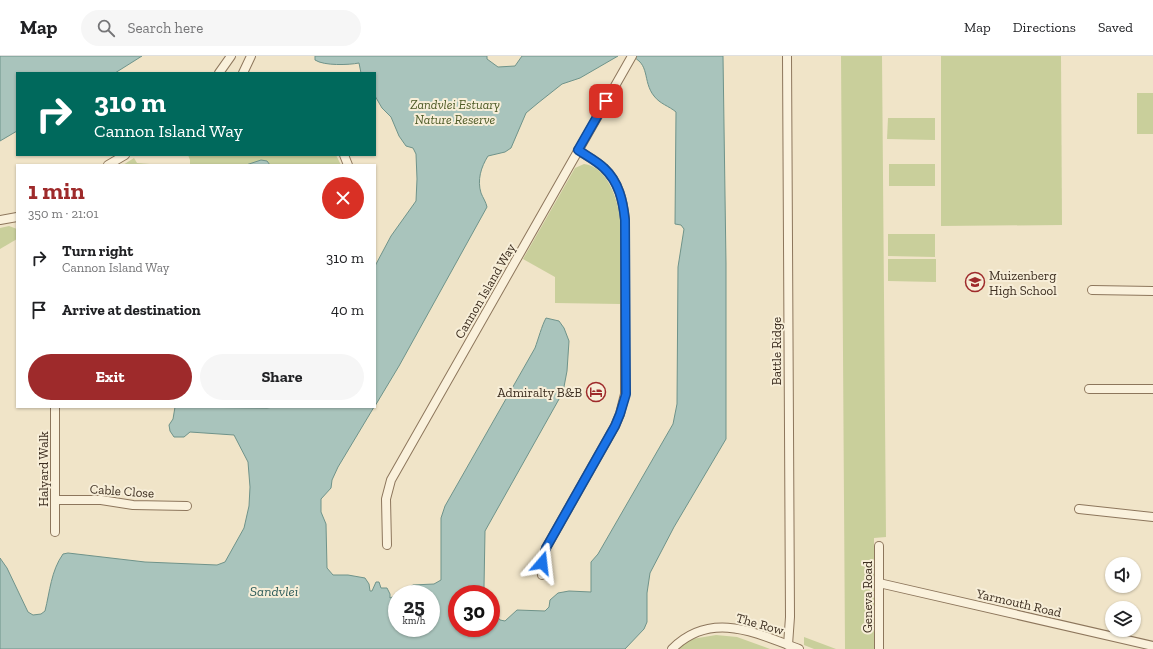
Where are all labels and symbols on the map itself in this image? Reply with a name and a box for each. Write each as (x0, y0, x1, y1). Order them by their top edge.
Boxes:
pin (589, 84, 623, 118)
park label: Zandvlei Estuary Nature Reserve (410, 97, 500, 127)
street label: Cannon Island Way (452, 240, 519, 341)
place label: Muizenberg High School (989, 268, 1057, 298)
school or university icon: Muizenberg High School (964, 271, 986, 293)
street label: Battle Ridge (769, 317, 784, 385)
hotel icon: Admiralty B&B (585, 381, 607, 403)
place label: Admiralty B&B (497, 385, 582, 400)
street label: Halyard Walk (36, 431, 51, 507)
street label: Cable Close (89, 481, 155, 501)
position arrow (521, 542, 563, 584)
street label: Geneva Road (860, 561, 875, 633)
water label: Sandvlei (250, 583, 298, 600)
speed limit sign: 30 (448, 585, 500, 637)
street label: Yarmouth Road (974, 586, 1063, 620)
street label: The Row (734, 610, 786, 638)

